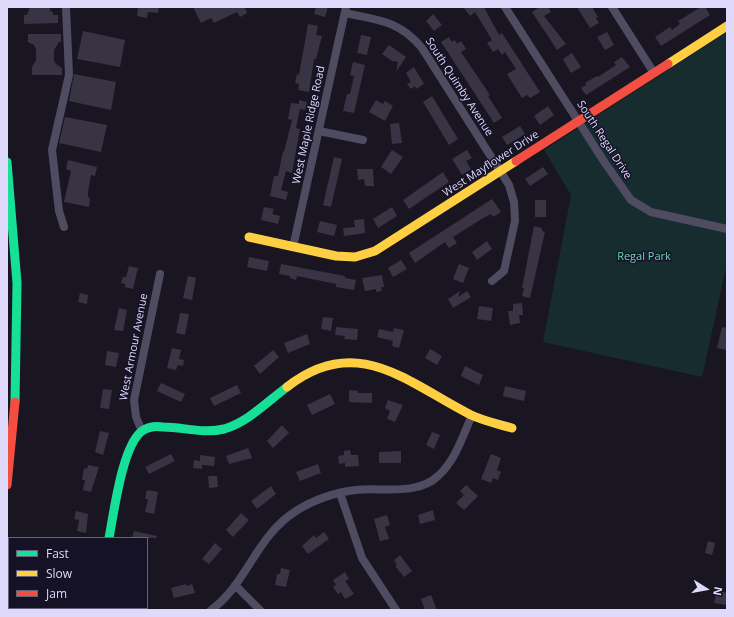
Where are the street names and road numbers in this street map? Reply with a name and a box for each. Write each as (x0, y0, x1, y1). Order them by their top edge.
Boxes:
street label: South Quimby Avenue (422, 35, 496, 139)
street label: West Maple Ridge Road (290, 65, 328, 185)
street label: South Regal Drive (574, 98, 634, 182)
street label: West Mayflower Drive (440, 128, 542, 200)
street label: West Armour Avenue (117, 292, 151, 402)

